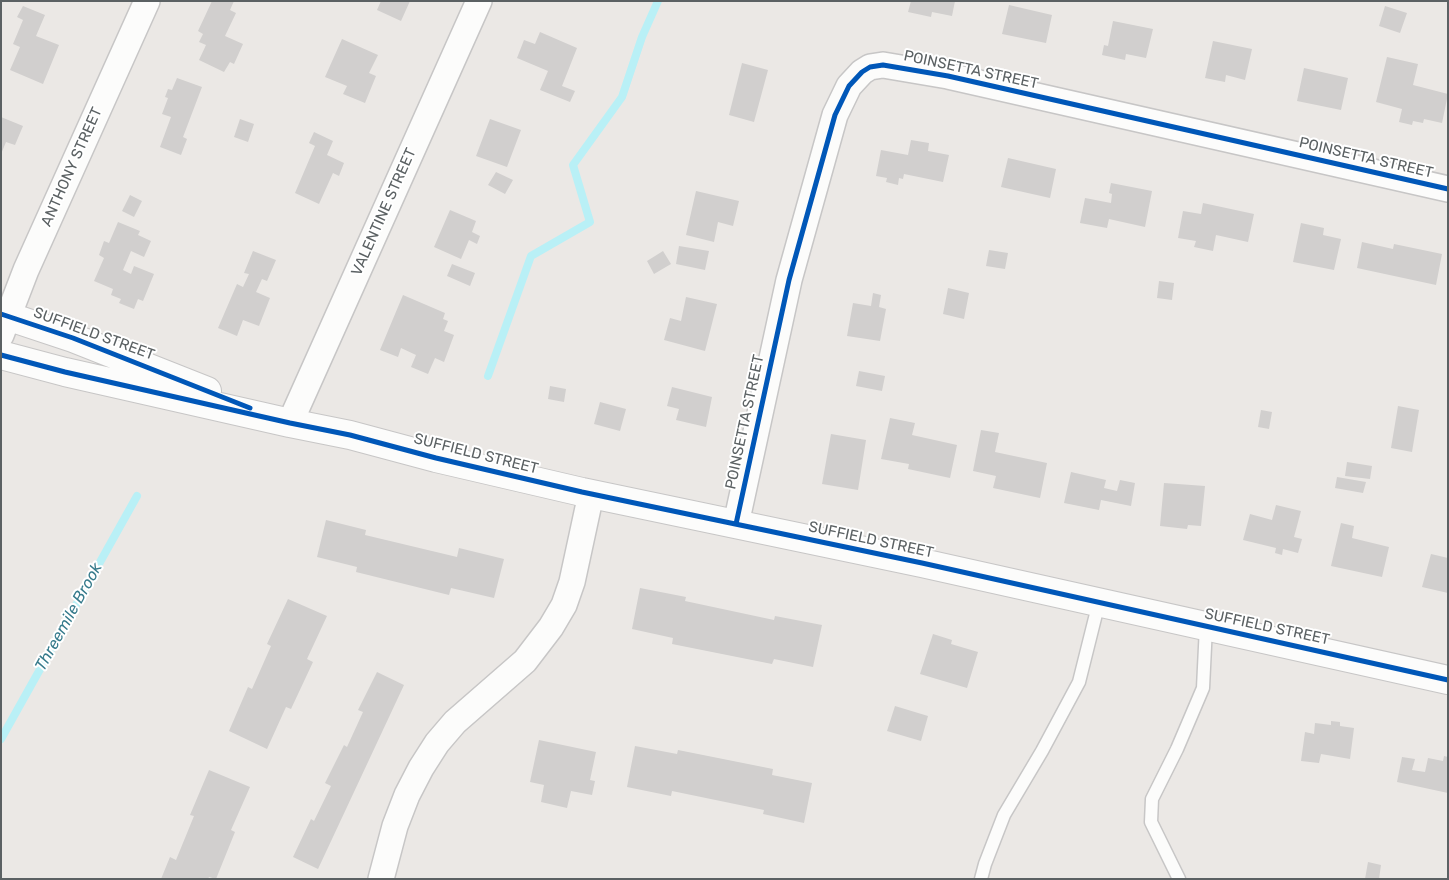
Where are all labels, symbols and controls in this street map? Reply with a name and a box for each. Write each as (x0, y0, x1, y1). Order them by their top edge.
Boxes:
street label: POINSETTA STREET (902, 47, 1040, 93)
street label: ANTHONY STREET (38, 105, 106, 229)
street label: POINSETTA STREET (1297, 134, 1435, 182)
street label: VALENTINE STREET (348, 145, 420, 279)
street label: SUFFIELD STREET (31, 304, 157, 364)
street label: POINSETTA STREET (722, 353, 768, 491)
street label: SUFFIELD STREET (412, 430, 540, 478)
street label: SUFFIELD STREET (807, 518, 935, 562)
water label: Threemile Brook (31, 560, 107, 674)
street label: SUFFIELD STREET (1203, 605, 1331, 649)

